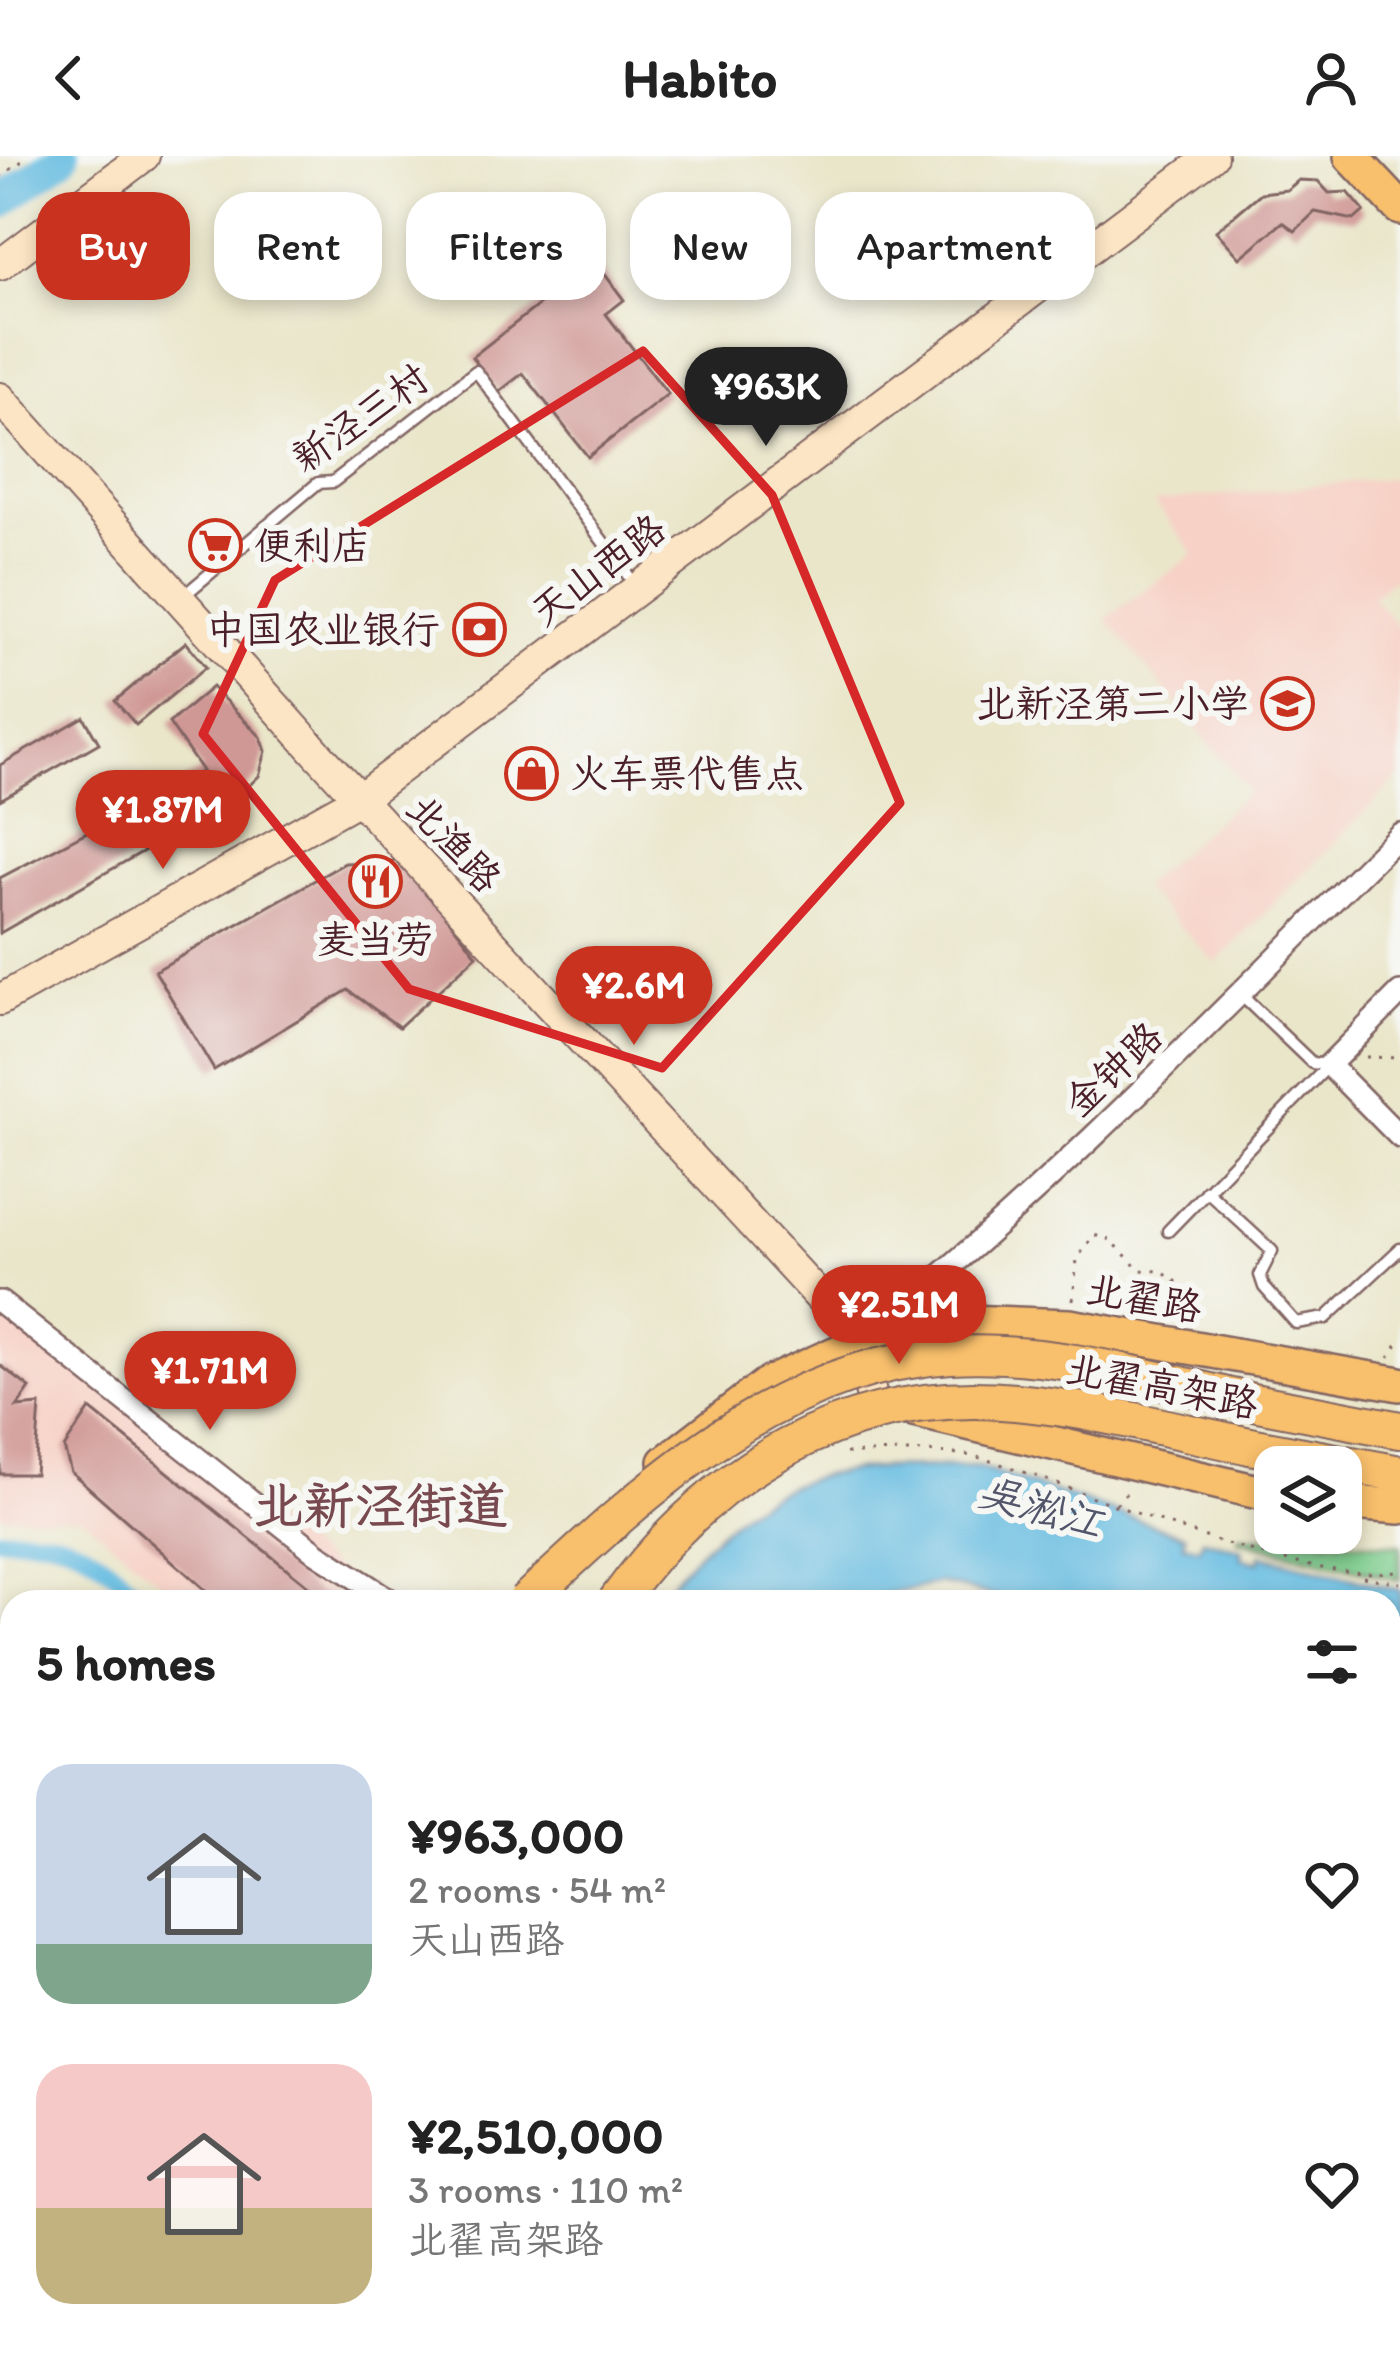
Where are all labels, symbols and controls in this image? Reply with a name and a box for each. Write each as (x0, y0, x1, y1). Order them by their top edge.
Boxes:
icon: back (36, 45, 102, 111)
icon: person (1298, 45, 1364, 111)
text: Habito (622, 46, 778, 111)
chip: Buy (36, 192, 190, 300)
chip: Rent (214, 192, 382, 300)
chip: Filters (406, 192, 606, 300)
chip: New (630, 192, 791, 300)
chip: Apartment (815, 192, 1095, 300)
pin: ¥963K (682, 347, 850, 449)
street label: 新泾三村 (283, 354, 437, 482)
text: ¥963K (711, 362, 821, 409)
street label: 天山西路 (522, 504, 674, 636)
supermarket icon: 便利店 (187, 517, 243, 573)
place label: 便利店 (254, 522, 371, 569)
bank icon: 中国农业银行 (451, 601, 507, 657)
place label: 中国农业银行 (206, 606, 440, 653)
school or university icon: 北新泾第二小学 (1260, 675, 1316, 731)
place label: 北新泾第二小学 (976, 680, 1249, 727)
shop icon: 火车票代售点 (503, 745, 559, 801)
place label: 火车票代售点 (570, 750, 804, 797)
pin: ¥1.87M (65, 770, 261, 872)
street label: 北渔路 (397, 784, 511, 902)
text: ¥1.87M (103, 785, 223, 832)
restaurant icon: 麦当劳 (347, 854, 403, 910)
place label: 麦当劳 (316, 916, 434, 963)
pin: ¥2.6M (550, 946, 718, 1048)
text: ¥2.6M (582, 961, 686, 1008)
street label: 金钟路 (1054, 1012, 1172, 1126)
pin: ¥2.51M (801, 1265, 997, 1367)
street label: 北翟路 (1082, 1265, 1206, 1331)
text: ¥2.51M (838, 1280, 960, 1327)
pin: ¥1.71M (112, 1331, 308, 1433)
street label: 北翟高架路 (1062, 1344, 1262, 1428)
text: ¥1.71M (151, 1346, 269, 1393)
map controls (1254, 1446, 1362, 1554)
button: layers (1254, 1446, 1362, 1554)
water label: 吴淞江 (973, 1465, 1111, 1549)
district label: 北新泾街道 (252, 1475, 508, 1536)
icon: filters (1299, 1629, 1365, 1695)
text: 5 homes (36, 1632, 216, 1693)
text: ¥963,000 (408, 1805, 624, 1866)
icon: home (132, 1812, 276, 1956)
icon: heart (1299, 1851, 1365, 1917)
text: 2 rooms · 54 m² (408, 1866, 666, 1913)
text: 天山西路 (408, 1916, 564, 1963)
text: ¥2,510,000 (408, 2105, 664, 2166)
icon: home (132, 2112, 276, 2256)
icon: heart (1299, 2151, 1365, 2217)
text: 3 rooms · 110 m² (408, 2166, 683, 2213)
text: 北翟高架路 (408, 2216, 603, 2263)

